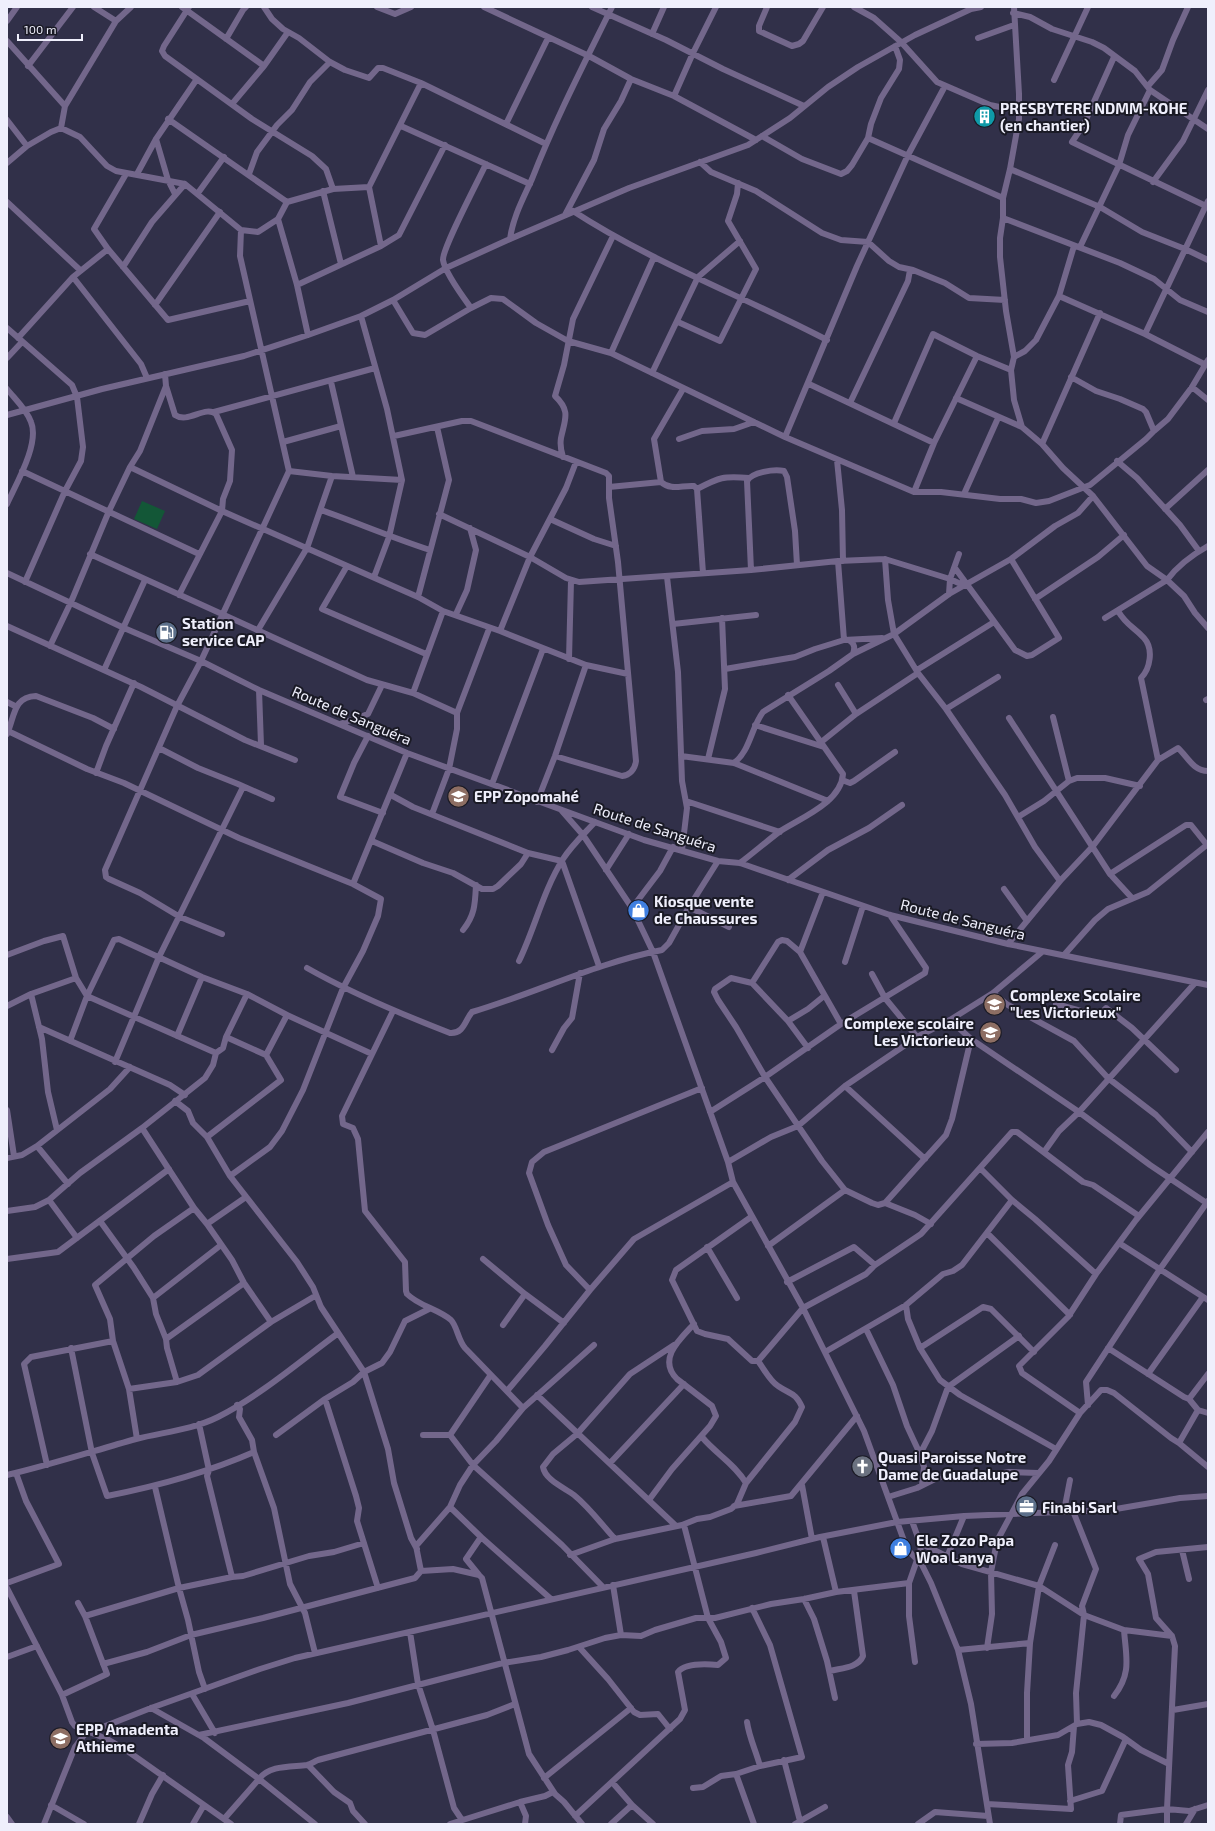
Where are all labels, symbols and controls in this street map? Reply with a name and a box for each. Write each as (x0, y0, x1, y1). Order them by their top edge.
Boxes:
scale bar (18, 16, 82, 42)
text: 100 m (24, 22, 56, 36)
place label: PRESBYTERE NDMM-KOHE (en chantier) (1000, 99, 1188, 134)
building icon: PRESBYTERE NDMM-KOHE (en chantier) (971, 104, 997, 130)
place label: Station service CAP (182, 614, 265, 649)
fuel station icon: Station service CAP (154, 619, 180, 645)
street label: Route de Sanguéra (290, 682, 414, 748)
school or university icon: EPP Zopomahé (446, 783, 472, 809)
place label: EPP Zopomahé (474, 787, 579, 805)
street label: Route de Sanguéra (591, 799, 719, 855)
place label: Kiosque vente de Chaussures (654, 892, 757, 927)
street label: Route de Sanguéra (899, 895, 1027, 943)
shop icon: Kiosque vente de Chaussures (626, 897, 652, 923)
place label: Complexe Scolaire "Les Victorieux" (1010, 986, 1141, 1021)
school or university icon: Complexe Scolaire "Les Victorieux" (981, 991, 1007, 1017)
place label: Complexe scolaire Les Victorieux (844, 1014, 974, 1049)
school or university icon: Complexe scolaire Les Victorieux (977, 1019, 1003, 1045)
place label: Quasi Paroisse Notre Dame de Guadalupe (878, 1448, 1026, 1483)
church icon: Quasi Paroisse Notre Dame de Guadalupe (850, 1453, 876, 1479)
office icon: Finabi Sarl (1014, 1494, 1040, 1520)
place label: Finabi Sarl (1042, 1498, 1117, 1516)
place label: Ele Zozo Papa Woa Lanya (916, 1531, 1014, 1567)
shop icon: Ele Zozo Papa Woa Lanya (887, 1536, 913, 1562)
place label: EPP Amadenta Athieme (76, 1720, 179, 1755)
school or university icon: EPP Amadenta Athieme (48, 1725, 74, 1751)

